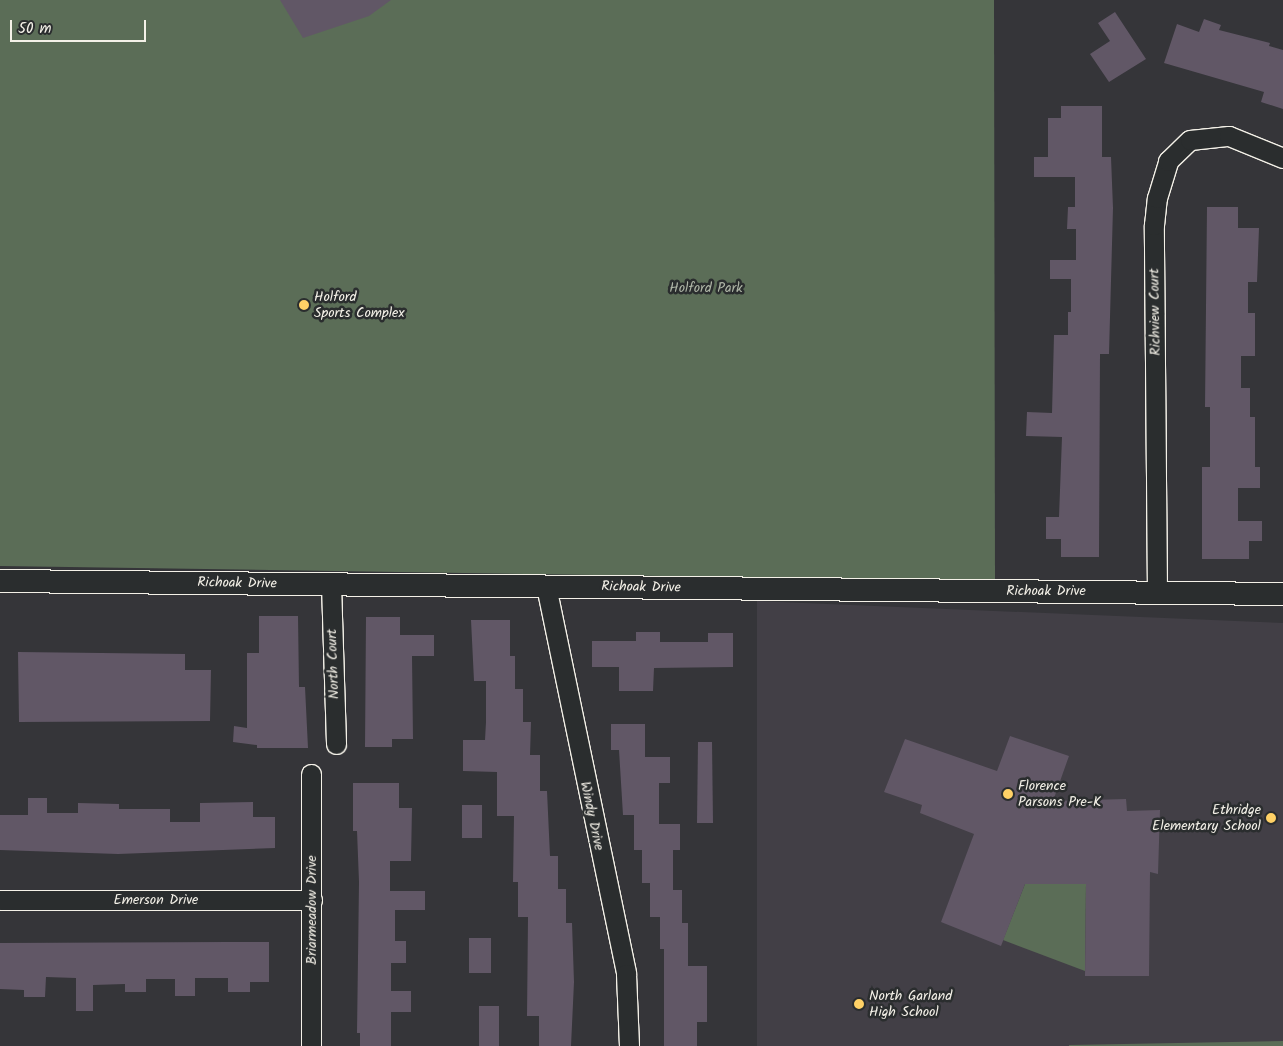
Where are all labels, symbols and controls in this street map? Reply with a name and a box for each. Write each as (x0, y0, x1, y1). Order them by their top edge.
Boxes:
scale bar (12, 10, 149, 42)
text: 50 m (18, 17, 52, 41)
street label: Richview Court (1146, 268, 1164, 356)
park label: Holford Park (669, 280, 743, 296)
place label: Holford Sports Complex (314, 289, 404, 322)
marker: Holford Sports Complex (298, 299, 310, 311)
street label: Richoak Drive (197, 574, 277, 592)
street label: Richoak Drive (601, 578, 681, 596)
street label: Richoak Drive (1006, 583, 1086, 599)
street label: North Court (323, 628, 343, 700)
place label: Florence Parsons Pre-K (1018, 778, 1101, 810)
street label: Windy Drive (576, 780, 608, 852)
marker: Florence Parsons Pre-K (1002, 788, 1014, 800)
place label: Ethridge Elementary School (1152, 802, 1261, 834)
marker: Ethridge Elementary School (1265, 812, 1277, 824)
street label: Briarmeadow Drive (304, 855, 320, 965)
street label: Emerson Drive (114, 892, 198, 908)
place label: North Garland High School (869, 988, 952, 1020)
marker: North Garland High School (853, 998, 865, 1010)

